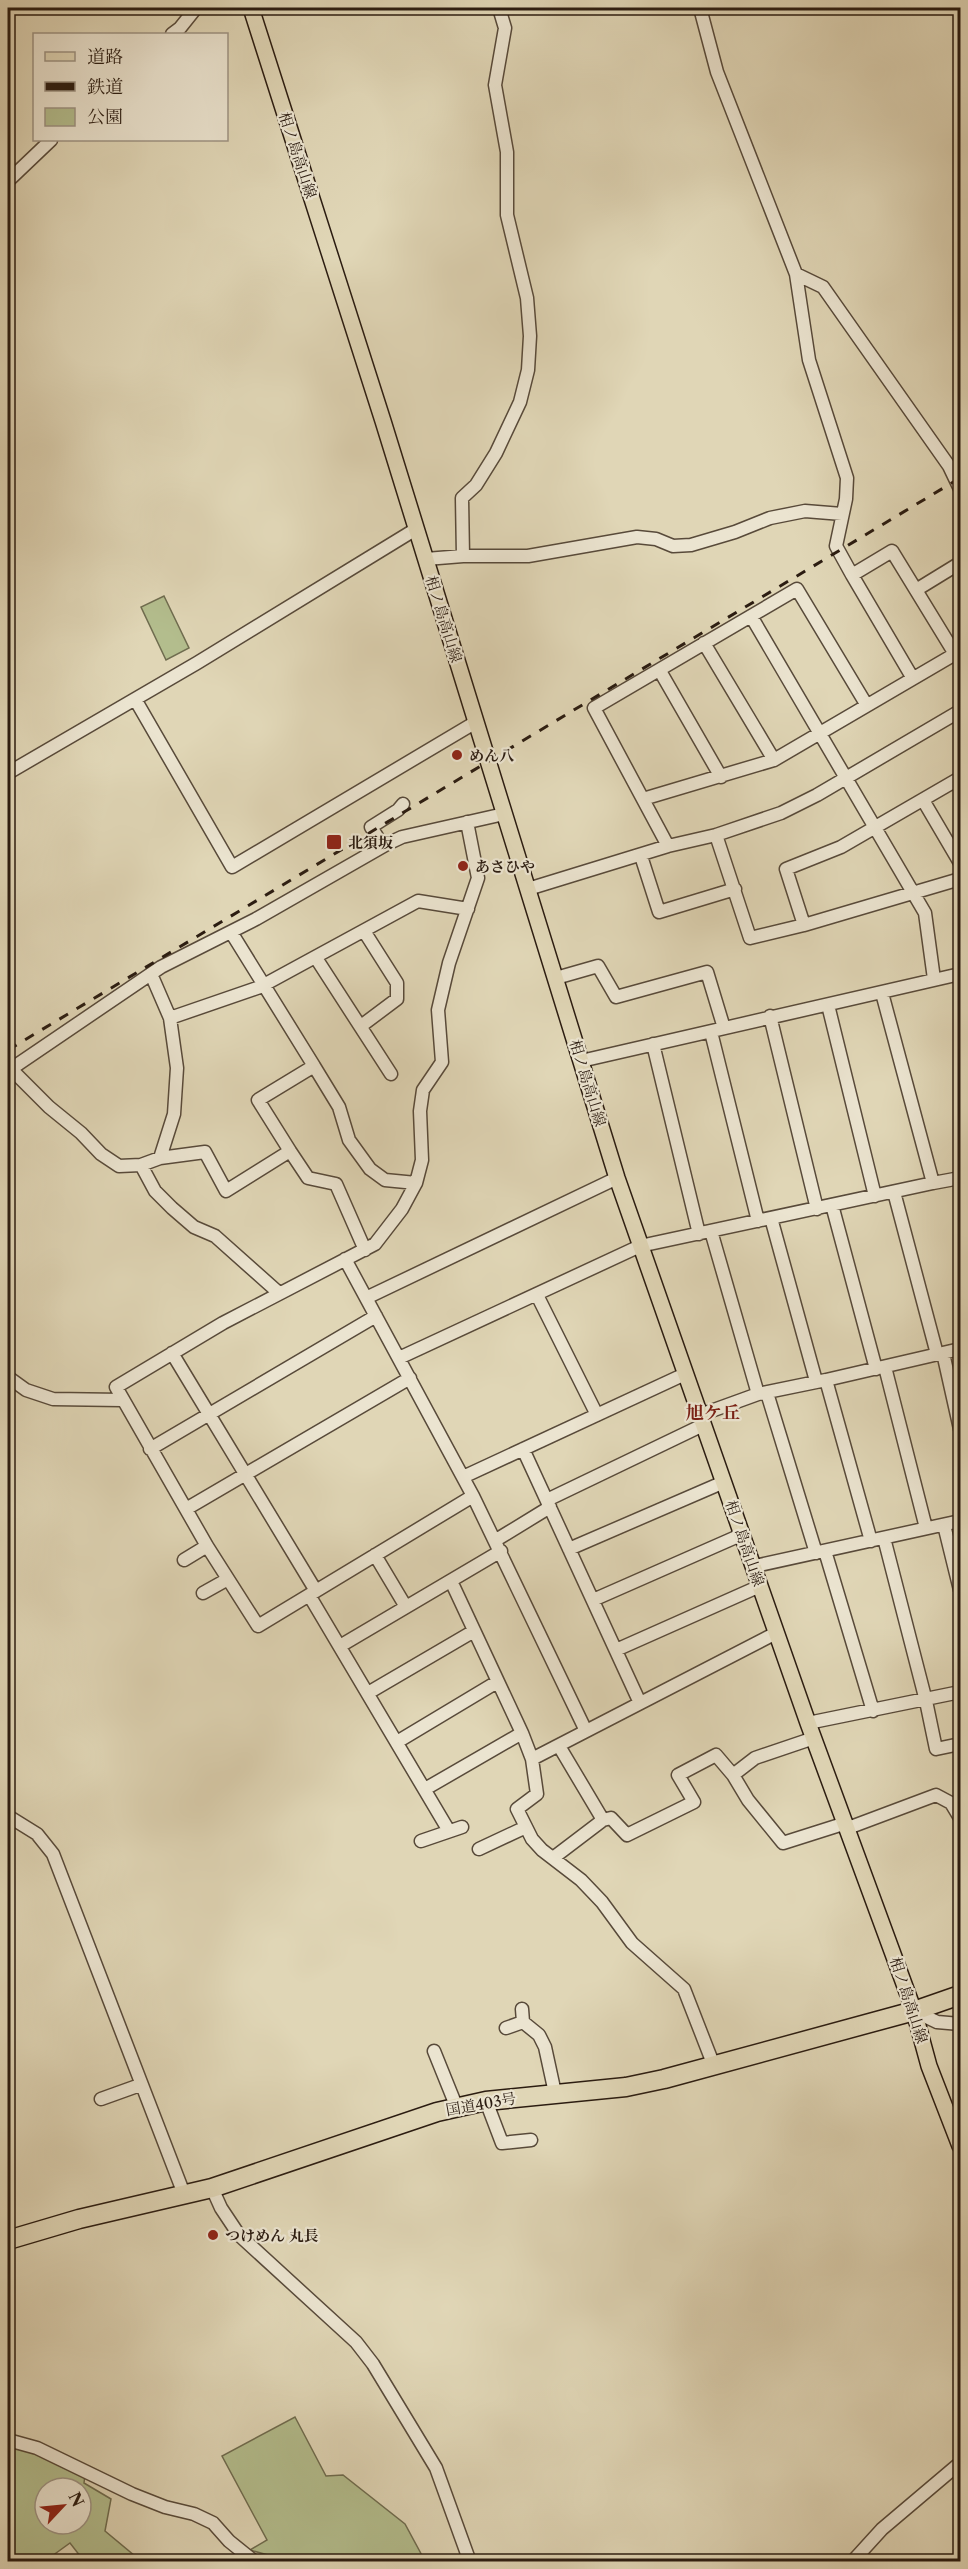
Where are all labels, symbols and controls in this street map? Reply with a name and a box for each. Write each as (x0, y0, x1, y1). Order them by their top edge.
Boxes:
legend (33, 33, 228, 141)
text: 道路 (87, 46, 123, 68)
text: 鉄道 (87, 76, 123, 98)
text: 公園 (87, 106, 123, 128)
street label: 相ノ島高山線 (275, 109, 321, 201)
street label: 相ノ島高山線 (422, 573, 466, 665)
place label: めん八 (469, 746, 514, 765)
marker: めん八 (450, 748, 464, 762)
marker: 北須坂 (325, 833, 343, 851)
place label: 北須坂 (348, 833, 393, 852)
place label: あさひや (475, 857, 535, 876)
marker: あさひや (456, 859, 470, 873)
street label: 相ノ島高山線 (566, 1037, 610, 1129)
district label: 旭ケ丘 (686, 1402, 740, 1424)
street label: 相ノ島高山線 (721, 1497, 769, 1589)
street label: 相ノ島高山線 (886, 1954, 932, 2046)
street label: 国道403号 (444, 2088, 518, 2120)
place label: つけめん 丸長 (225, 2226, 319, 2245)
marker: つけめん 丸長 (206, 2228, 220, 2242)
north arrow (33, 2476, 93, 2536)
text: N (64, 2489, 89, 2510)

